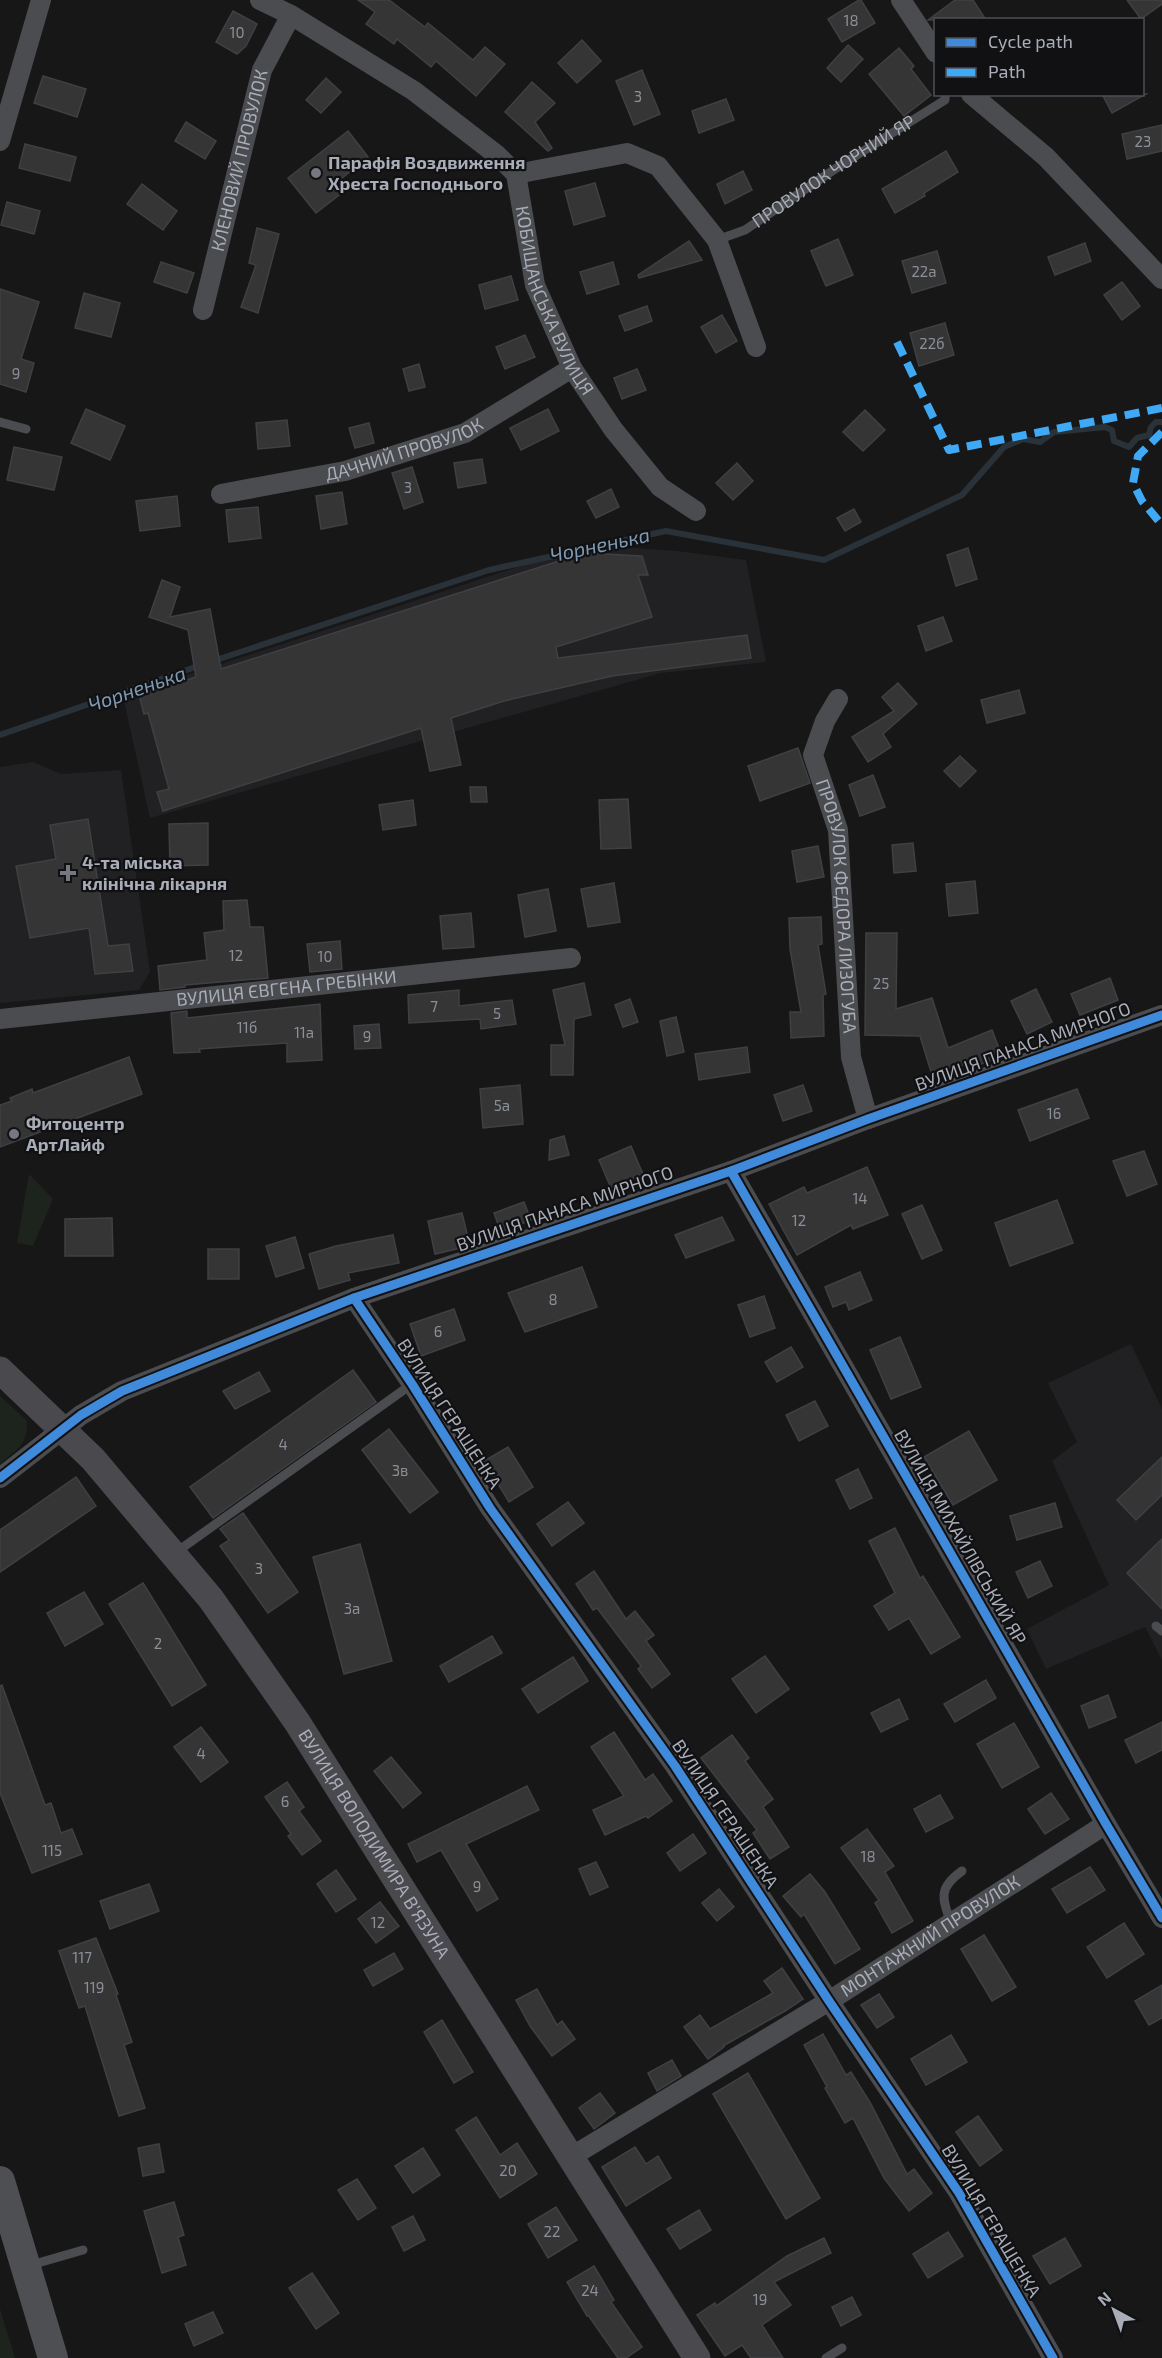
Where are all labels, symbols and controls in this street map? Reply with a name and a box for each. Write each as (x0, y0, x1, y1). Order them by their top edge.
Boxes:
house number: 18 (843, 11, 859, 29)
legend (934, 18, 1144, 96)
house number: 10 (229, 23, 245, 41)
text: Cycle path (988, 30, 1073, 52)
text: Path (988, 60, 1026, 82)
street label: КЛЕНОВИЙ ПРОВУЛОК (206, 67, 272, 253)
house number: 3 (634, 87, 642, 105)
street label: ПРОВУЛОК ЧОРНИЙ ЯР (747, 110, 919, 232)
house number: 23 (1135, 132, 1151, 150)
place label: Парафія Воздвиження Хреста Господнього (328, 151, 525, 194)
marker: Парафія Воздвиження Хреста Господнього (309, 166, 323, 180)
street label: КОБИЩАНСЬКА ВУЛИЦЯ (512, 204, 599, 399)
house number: 22а (911, 262, 937, 280)
house number: 22б (919, 334, 945, 352)
house number: 9 (12, 364, 20, 382)
street label: ДАЧНИЙ ПРОВУЛОК (324, 413, 487, 484)
house number: 3 (404, 478, 412, 496)
water label: Чорненька (548, 522, 652, 566)
water label: Чорненька (85, 660, 189, 716)
street label: ПРОВУЛОК ФЕДОРА ЛИЗОГУБА (812, 776, 862, 1035)
place label: 4-та міська клінічна лікарня (82, 851, 227, 894)
marker: 4-та міська клінічна лікарня (59, 864, 77, 882)
house number: 12 (229, 946, 243, 964)
house number: 10 (317, 947, 333, 965)
street label: ВУЛИЦЯ ЄВГЕНА ГРЕБІНКИ (175, 965, 397, 1010)
house number: 25 (873, 974, 889, 992)
house number: 7 (430, 997, 438, 1015)
street label: ВУЛИЦЯ ПАНАСА МИРНОГО (912, 997, 1134, 1095)
house number: 5 (493, 1004, 501, 1022)
house number: 11б (237, 1018, 257, 1036)
house number: 11а (294, 1023, 314, 1041)
house number: 9 (363, 1027, 371, 1045)
house number: 5а (494, 1096, 510, 1114)
house number: 16 (1047, 1104, 1061, 1122)
place label: Фитоцентр АртЛайф (26, 1112, 125, 1155)
marker: Фитоцентр АртЛайф (7, 1127, 21, 1141)
street label: ВУЛИЦЯ ПАНАСА МИРНОГО (453, 1161, 676, 1256)
house number: 14 (852, 1189, 868, 1207)
house number: 12 (792, 1211, 806, 1229)
house number: 8 (548, 1290, 558, 1308)
house number: 6 (434, 1322, 442, 1340)
street label: ВУЛИЦЯ ГЕРАЩЕНКА (393, 1334, 507, 1493)
street label: ВУЛИЦЯ МИХАЙЛІВСЬКИЙ ЯР (890, 1425, 1032, 1648)
house number: 4 (278, 1435, 288, 1453)
house number: 3в (392, 1461, 408, 1479)
house number: 3 (255, 1559, 263, 1577)
house number: 3а (344, 1599, 360, 1617)
house number: 2 (154, 1634, 162, 1652)
street label: ВУЛИЦЯ ВОЛОДИМИРА В'ЯЗУНА (294, 1725, 455, 1963)
street label: ВУЛИЦЯ ГЕРАЩЕНКА (668, 1735, 784, 1893)
house number: 4 (196, 1744, 206, 1762)
house number: 6 (281, 1792, 289, 1810)
house number: 115 (42, 1841, 62, 1859)
house number: 18 (860, 1847, 876, 1865)
street label: МОНТАЖНИЙ ПРОВУЛОК (836, 1870, 1024, 2001)
house number: 9 (473, 1877, 481, 1895)
house number: 12 (371, 1913, 385, 1931)
house number: 117 (72, 1948, 92, 1966)
house number: 119 (84, 1978, 104, 1996)
street label: ВУЛИЦЯ ГЕРАЩЕНКА (937, 2140, 1047, 2302)
house number: 20 (499, 2161, 517, 2179)
house number: 22 (544, 2222, 560, 2240)
north arrow (1084, 2280, 1144, 2340)
house number: 24 (581, 2281, 599, 2299)
text: N (1093, 2287, 1114, 2309)
house number: 19 (753, 2290, 767, 2308)

